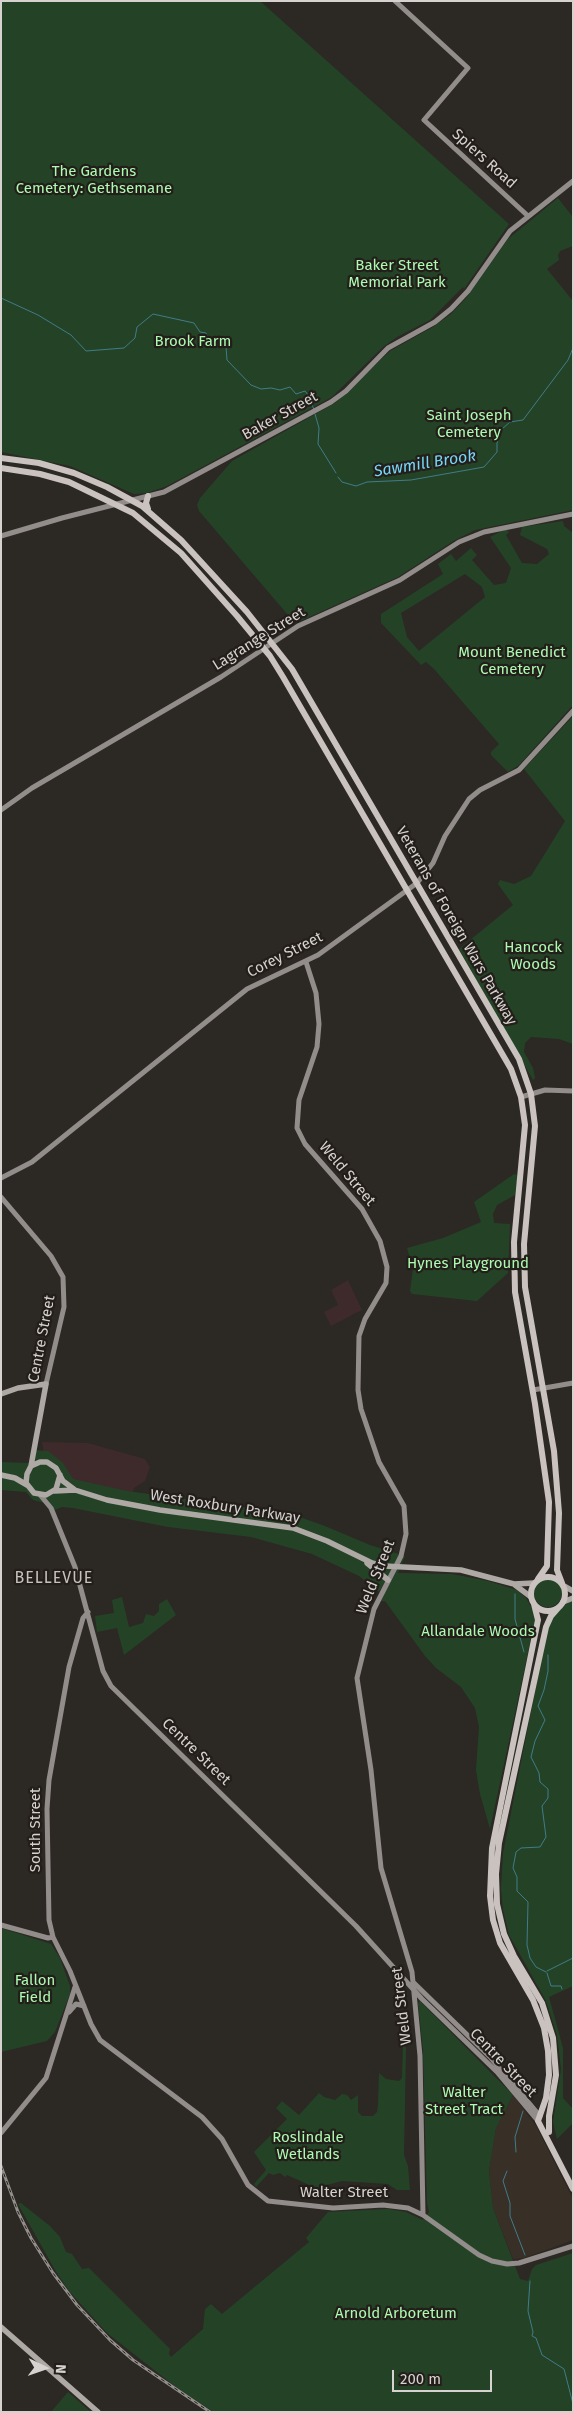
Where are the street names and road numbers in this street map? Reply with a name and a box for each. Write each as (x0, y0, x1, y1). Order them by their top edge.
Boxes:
street label: Spiers Road (448, 125, 520, 193)
street label: Baker Street (239, 388, 321, 444)
street label: Lagrange Street (209, 603, 309, 675)
street label: Veterans of Foreign Wars Parkway (392, 823, 520, 1029)
street label: Corey Street (244, 928, 326, 982)
street label: Weld Street (315, 1138, 379, 1210)
street label: Centre Street (25, 1294, 59, 1384)
street label: West Roxbury Parkway (149, 1486, 301, 1528)
street label: Weld Street (353, 1537, 399, 1617)
street label: Centre Street (158, 1715, 234, 1789)
street label: South Street (27, 1788, 45, 1872)
street label: Weld Street (388, 1966, 416, 2046)
street label: Centre Street (466, 2025, 540, 2101)
street label: Walter Street (300, 2184, 388, 2202)

